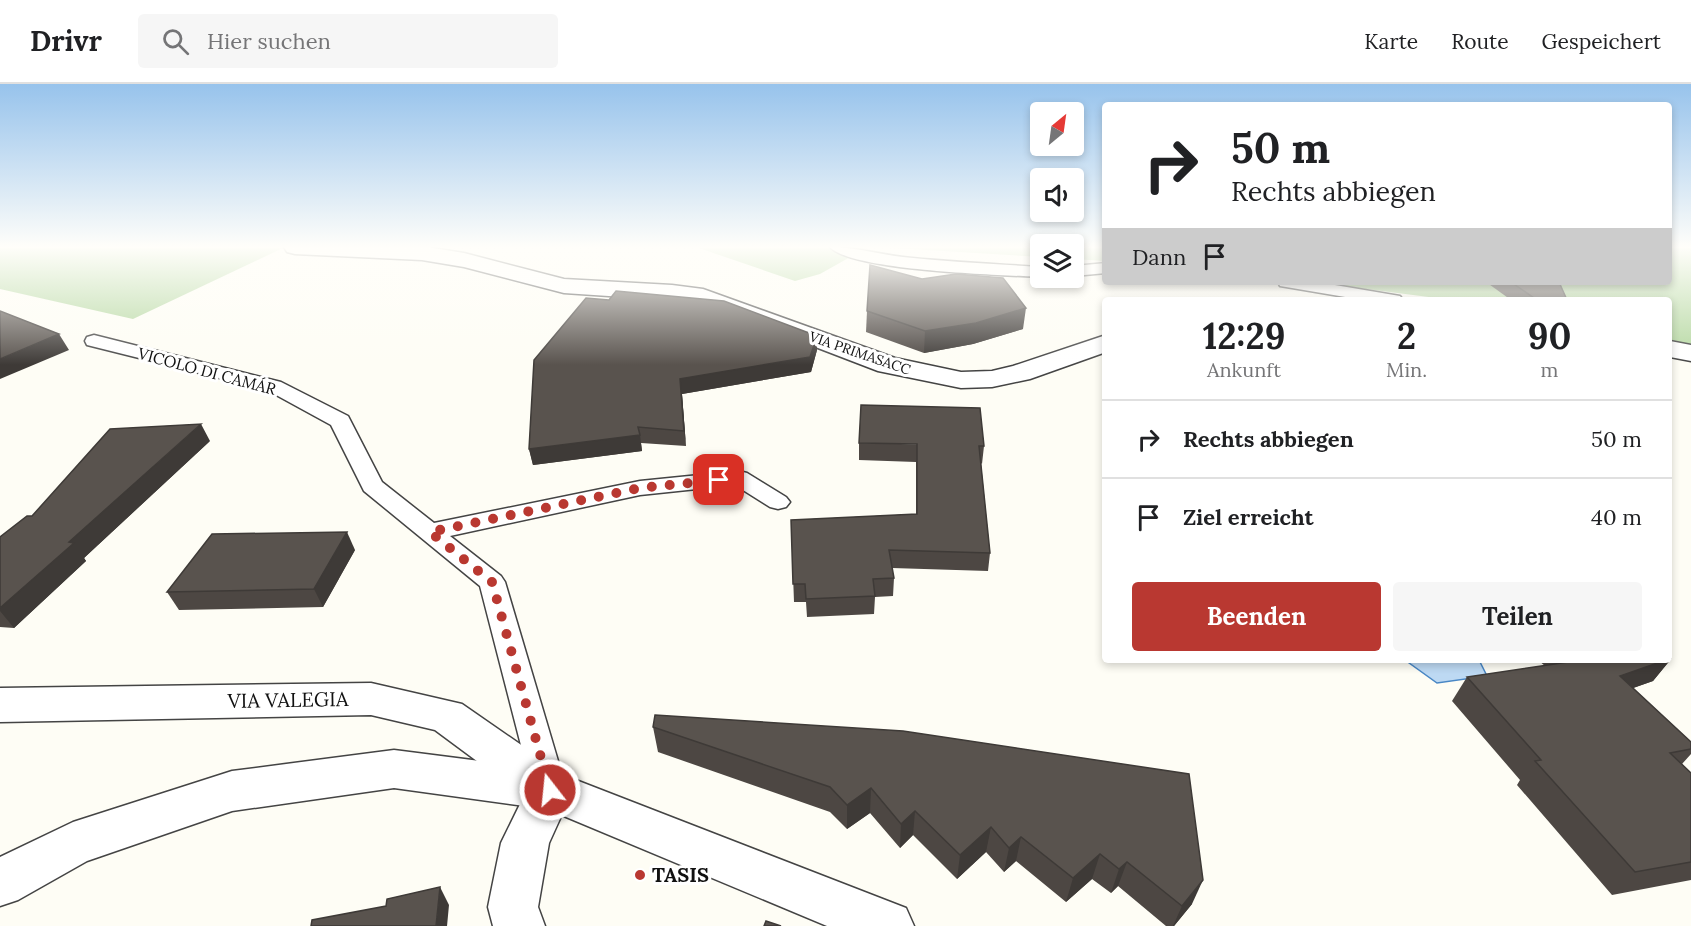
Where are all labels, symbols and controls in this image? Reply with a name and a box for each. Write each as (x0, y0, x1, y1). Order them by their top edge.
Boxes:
search box (138, 14, 558, 68)
text: Drivr (30, 23, 102, 59)
icon: search (159, 25, 192, 58)
text: Hier suchen (207, 27, 331, 55)
text: Karte (1364, 28, 1418, 55)
text: Route (1451, 28, 1509, 55)
text: Gespeichert (1542, 28, 1661, 55)
north arrow (1030, 102, 1084, 156)
map controls (1030, 102, 1084, 288)
text: 50 m (1231, 121, 1330, 175)
icon: right (1132, 126, 1210, 204)
button: sound (1030, 168, 1084, 222)
text: Rechts abbiegen (1231, 174, 1436, 208)
button: layers (1030, 234, 1084, 288)
icon: arrive (1198, 240, 1231, 273)
text: Dann (1132, 243, 1186, 271)
text: 12:29 (1203, 313, 1285, 359)
text: 2 (1397, 313, 1416, 359)
text: 90 (1528, 313, 1571, 359)
street label: VIA PRIMASACC (806, 327, 913, 379)
street label: VICOLO DI CAMÁR (135, 343, 279, 399)
text: Ankunft (1207, 357, 1281, 382)
text: Min. (1386, 357, 1427, 382)
text: m (1541, 357, 1558, 382)
icon: right (1132, 423, 1165, 456)
text: Rechts abbiegen (1183, 425, 1354, 453)
text: 50 m (1591, 425, 1642, 453)
pin (693, 454, 744, 505)
icon: arrive (702, 463, 735, 496)
icon: arrive (1132, 501, 1165, 534)
text: Ziel erreicht (1183, 503, 1314, 531)
text: 40 m (1591, 503, 1642, 531)
button: Beenden (1132, 582, 1381, 651)
button: Teilen (1393, 582, 1642, 651)
street label: VIA VALEGIA (226, 686, 349, 713)
position arrow (518, 758, 582, 822)
place label: TASIS (652, 862, 709, 887)
marker: TASIS (633, 868, 647, 882)

